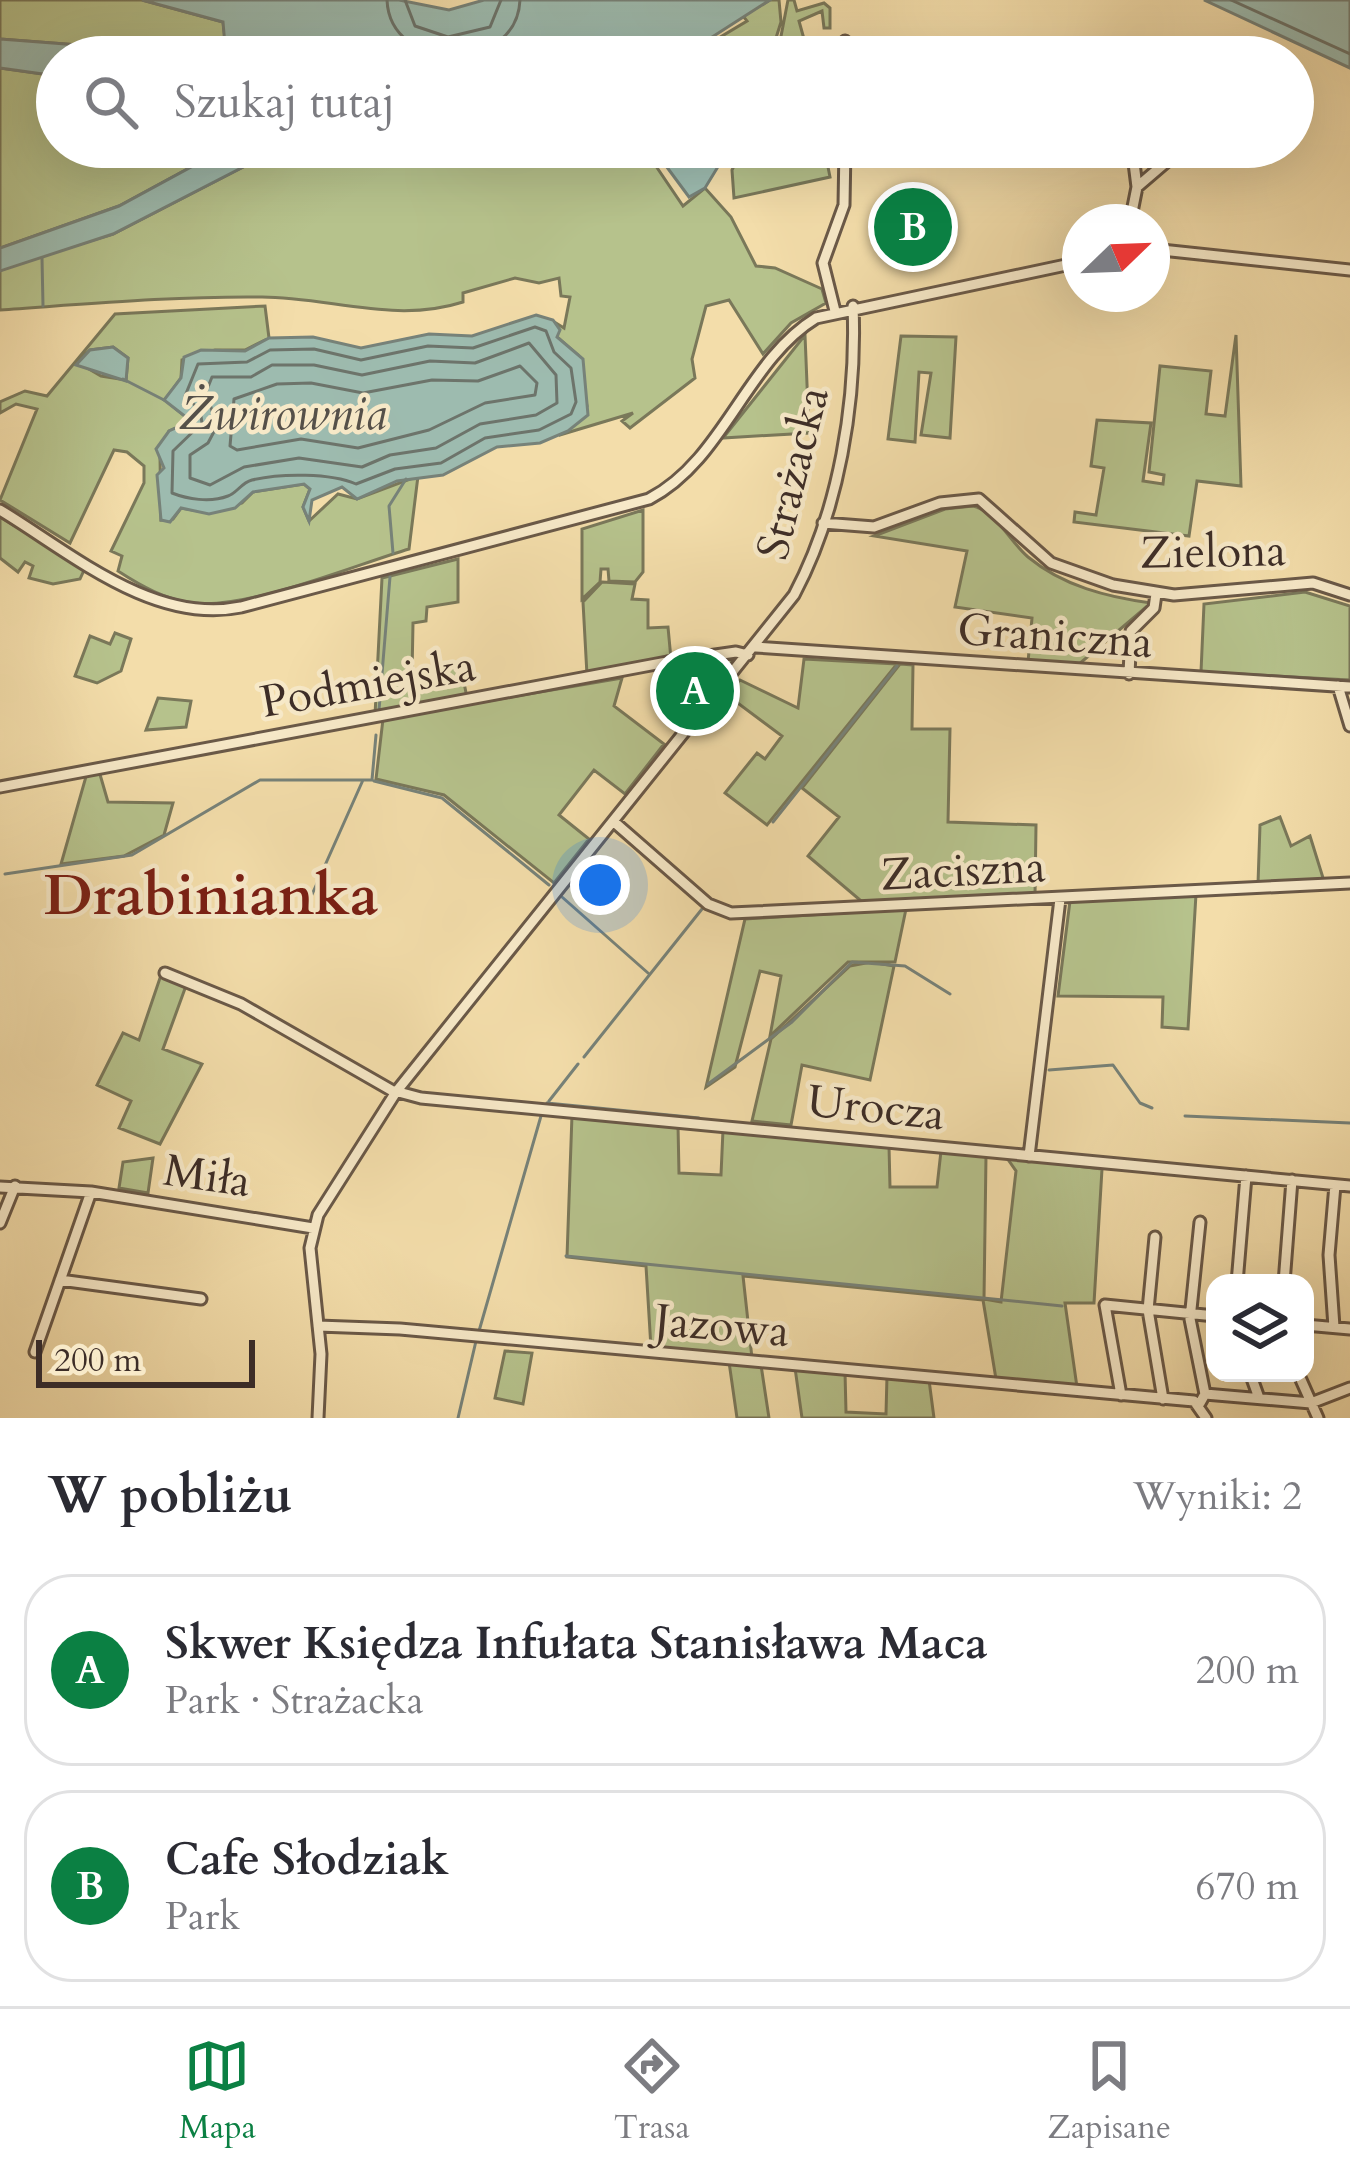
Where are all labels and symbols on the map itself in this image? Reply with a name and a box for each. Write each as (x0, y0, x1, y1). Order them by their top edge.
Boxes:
pin: B (874, 182, 952, 272)
north arrow (1062, 204, 1170, 312)
street label: Strażacka (742, 380, 844, 566)
water label: Żwirownia (179, 381, 387, 446)
street label: Zielona (1139, 520, 1287, 584)
street label: Graniczna (955, 599, 1155, 673)
street label: Podmiejska (256, 635, 480, 733)
pin: A (656, 646, 734, 736)
street label: Zaciszna (879, 836, 1047, 906)
your location (570, 855, 630, 915)
district label: Drabinianka (44, 858, 378, 935)
street label: Urocza (804, 1070, 948, 1146)
street label: Miła (160, 1140, 254, 1212)
street label: Jazowa (646, 1289, 792, 1362)
scale bar (36, 1334, 255, 1387)

